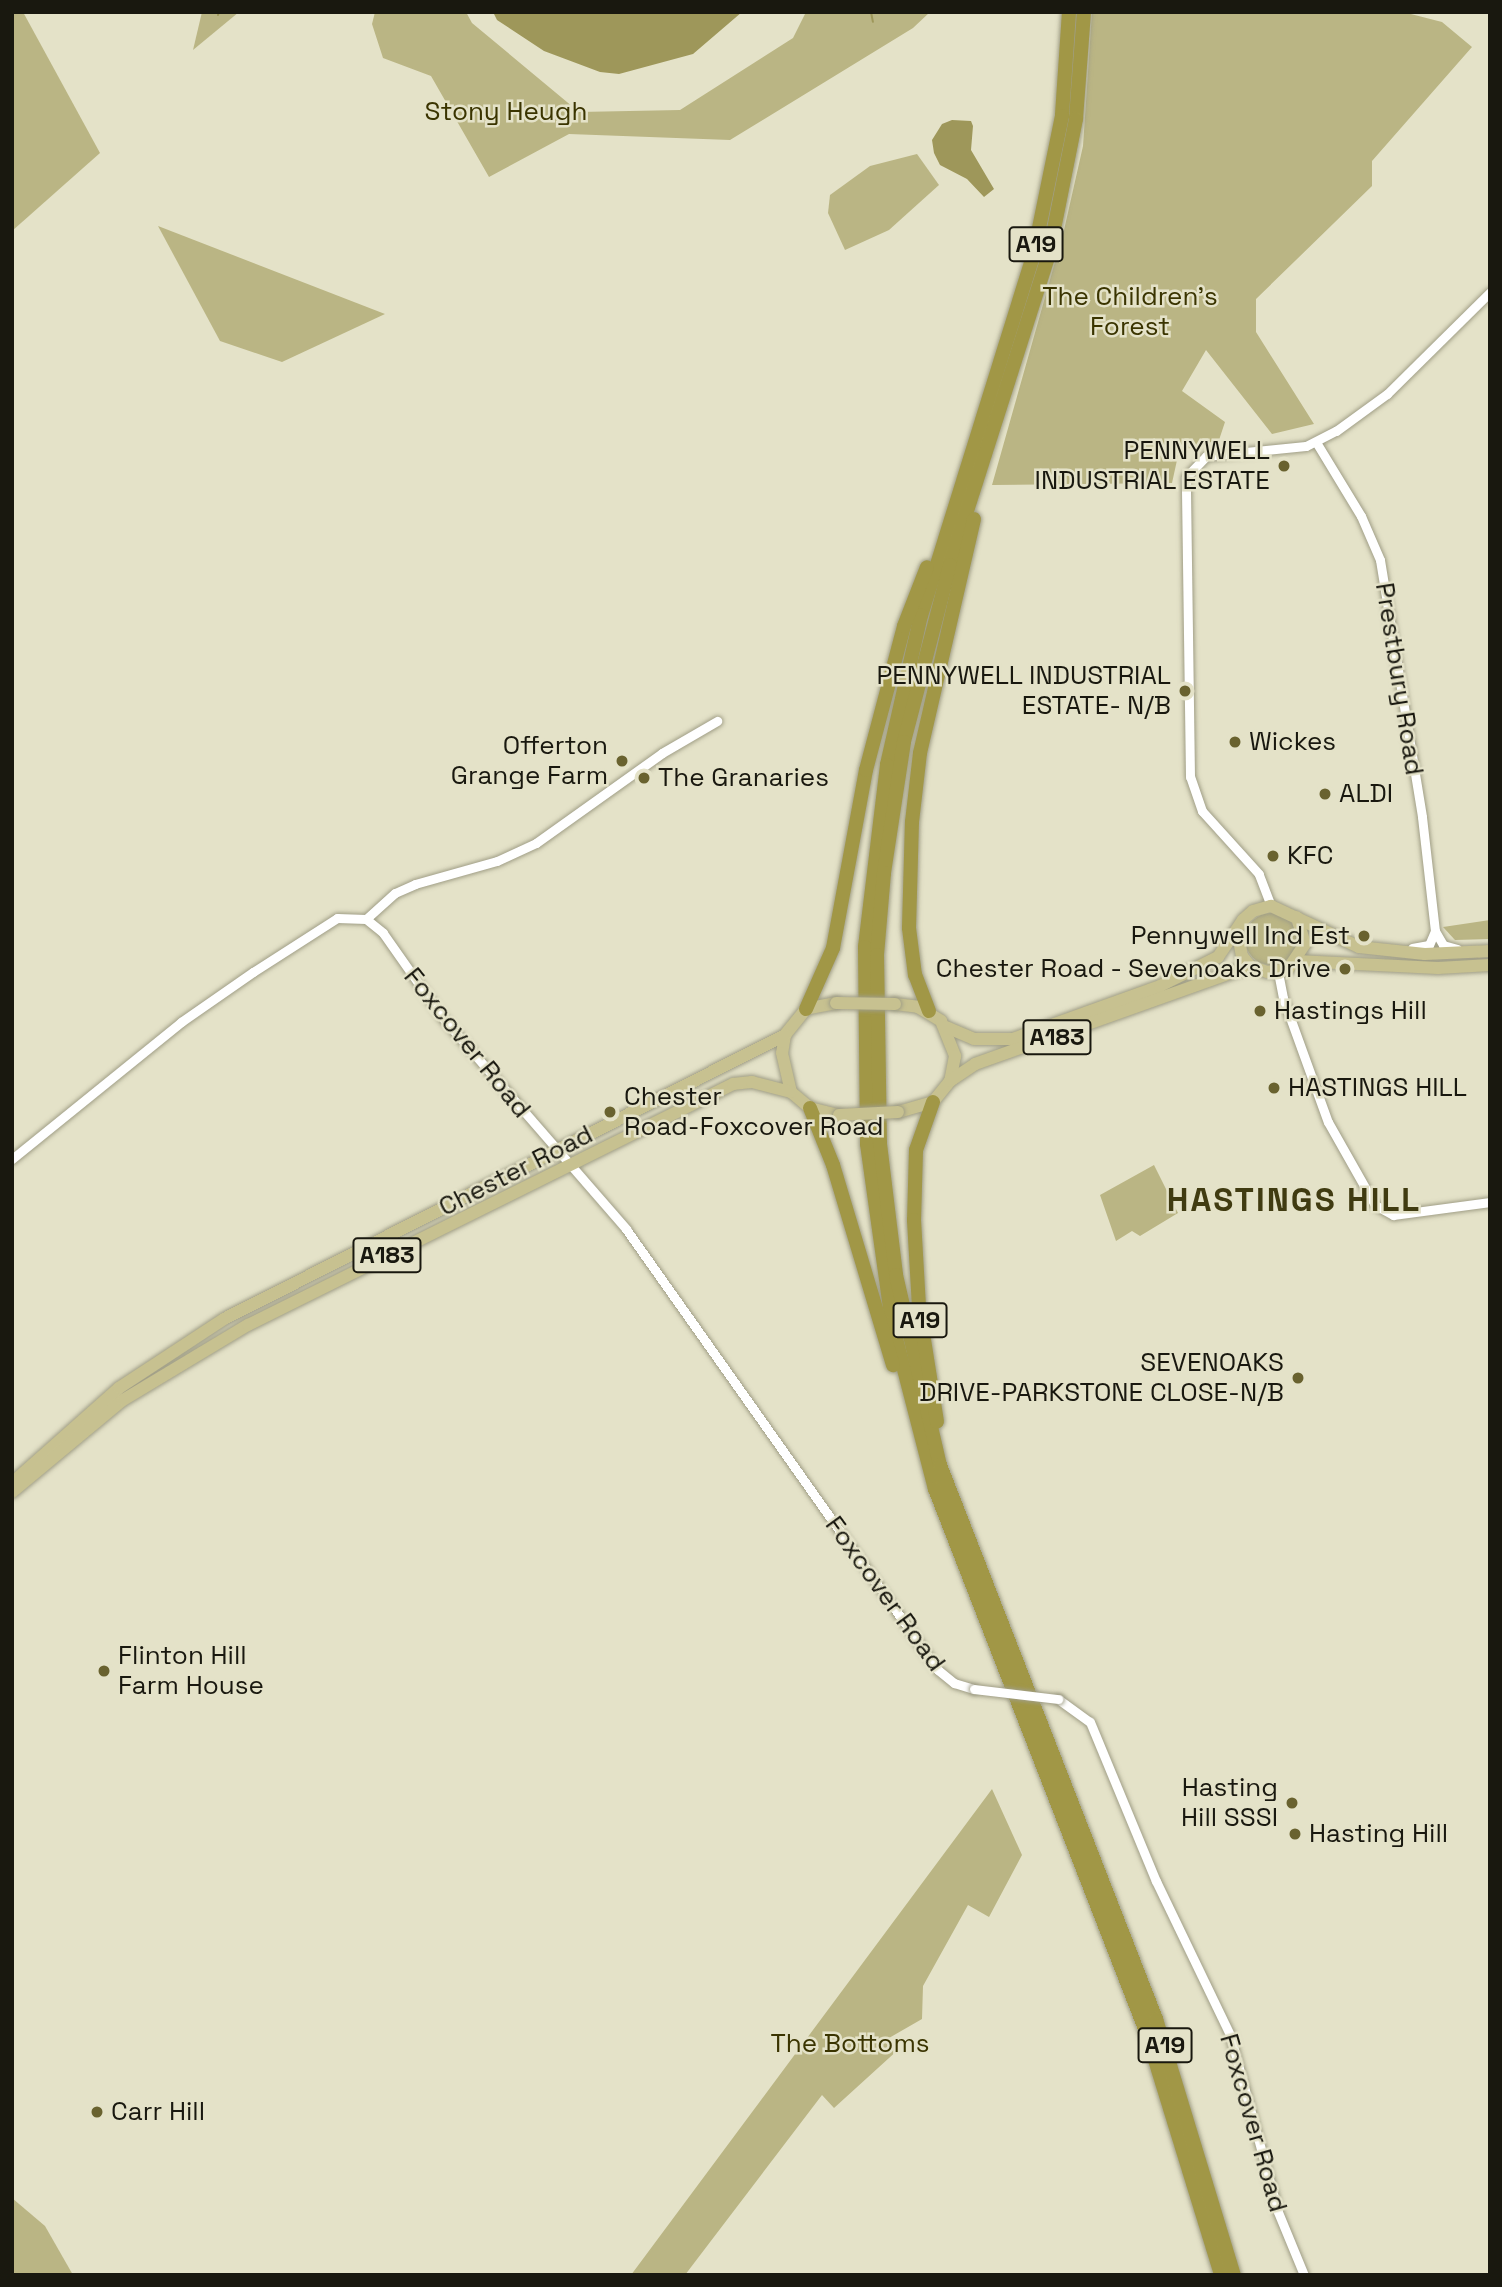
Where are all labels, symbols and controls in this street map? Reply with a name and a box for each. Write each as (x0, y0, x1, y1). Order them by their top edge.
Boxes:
park label: Stony Heugh (425, 96, 587, 128)
road number: A19 (1008, 224, 1064, 264)
park label: The Children's Forest (1042, 281, 1218, 342)
place label: PENNYWELL INDUSTRIAL ESTATE (1034, 435, 1270, 496)
marker: PENNYWELL INDUSTRIAL ESTATE (1276, 458, 1292, 474)
street label: Prestbury Road (1368, 580, 1430, 778)
place label: PENNYWELL INDUSTRIAL ESTATE- N/B (876, 660, 1171, 722)
marker: PENNYWELL INDUSTRIAL ESTATE- N/B (1177, 683, 1193, 699)
place label: Wickes (1249, 726, 1336, 758)
place label: Offerton Grange Farm (451, 730, 608, 792)
marker: Wickes (1227, 734, 1243, 750)
marker: Offerton Grange Farm (614, 753, 630, 769)
place label: The Granaries (658, 762, 829, 794)
marker: The Granaries (636, 770, 652, 786)
place label: ALDI (1339, 778, 1393, 810)
marker: ALDI (1317, 786, 1333, 802)
place label: KFC (1287, 840, 1333, 872)
marker: KFC (1265, 848, 1281, 864)
place label: Pennywell Ind Est (1131, 920, 1350, 952)
marker: Pennywell Ind Est (1356, 928, 1372, 944)
place label: Chester Road - Sevenoaks Drive (934, 953, 1331, 985)
marker: Chester Road - Sevenoaks Drive (1337, 961, 1353, 977)
street label: Foxcover Road (397, 962, 537, 1124)
place label: Hastings Hill (1274, 995, 1427, 1027)
marker: Hastings Hill (1252, 1003, 1268, 1019)
road number: A183 (1022, 1016, 1092, 1058)
place label: HASTINGS HILL (1288, 1072, 1467, 1104)
marker: HASTINGS HILL (1266, 1080, 1282, 1096)
place label: Chester Road-Foxcover Road (624, 1081, 884, 1142)
marker: Chester Road-Foxcover Road (602, 1104, 618, 1120)
street label: Chester Road (434, 1119, 598, 1223)
district label: HASTINGS HILL (1168, 1181, 1420, 1221)
road number: A183 (352, 1234, 422, 1275)
road number: A19 (892, 1300, 948, 1340)
place label: SEVENOAKS DRIVE-PARKSTONE CLOSE-N/B (919, 1347, 1284, 1408)
marker: SEVENOAKS DRIVE-PARKSTONE CLOSE-N/B (1290, 1370, 1306, 1386)
street label: Foxcover Road (818, 1510, 952, 1678)
place label: Flinton Hill Farm House (118, 1640, 264, 1702)
marker: Flinton Hill Farm House (96, 1663, 112, 1679)
place label: Hasting Hill SSSI (1181, 1772, 1278, 1834)
marker: Hasting Hill SSSI (1284, 1795, 1300, 1811)
place label: Hasting Hill (1309, 1818, 1448, 1850)
marker: Hasting Hill (1287, 1826, 1303, 1842)
road number: A19 (1137, 2024, 1193, 2066)
park label: The Bottoms (770, 2028, 930, 2060)
street label: Foxcover Road (1213, 2030, 1293, 2216)
place label: Carr Hill (111, 2096, 205, 2128)
marker: Carr Hill (89, 2104, 105, 2120)

